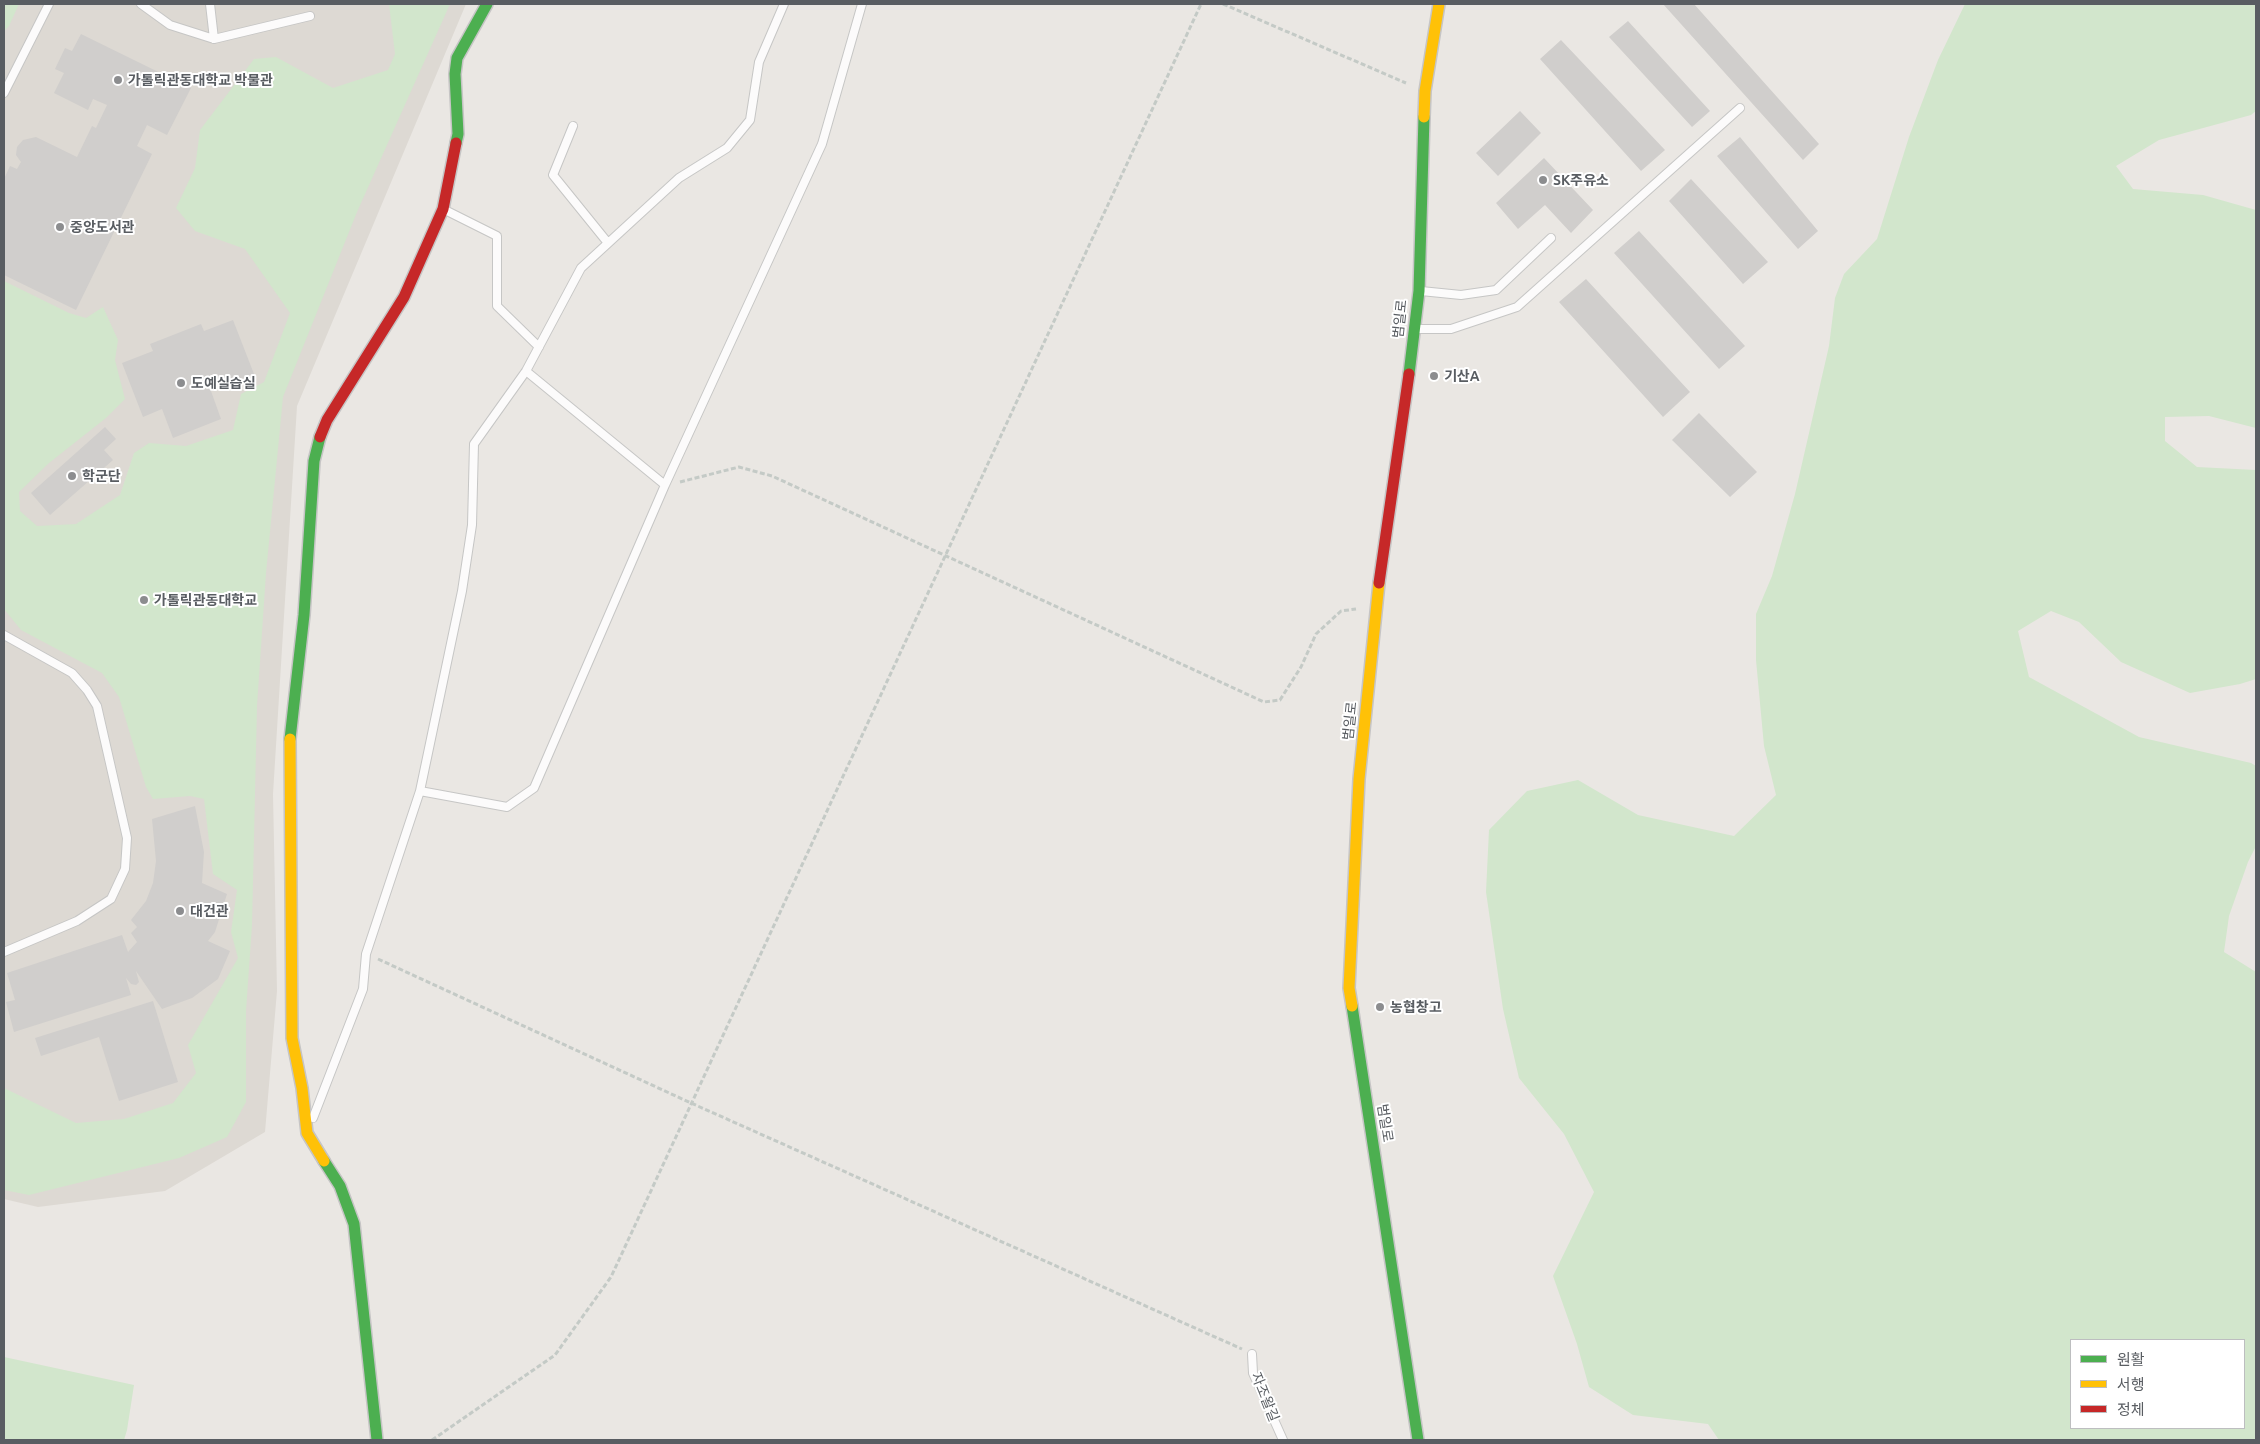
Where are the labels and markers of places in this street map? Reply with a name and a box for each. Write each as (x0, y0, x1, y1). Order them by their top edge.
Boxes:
place label: 가톨릭관동대학교 박물관 (128, 72, 273, 88)
marker: 가톨릭관동대학교 박물관 (112, 74, 124, 86)
place label: SK주유소 (1553, 172, 1609, 188)
marker: SK주유소 (1537, 174, 1549, 186)
place label: 중앙도서관 (70, 219, 134, 235)
marker: 중앙도서관 (54, 221, 66, 233)
place label: 기산A (1444, 368, 1480, 384)
marker: 기산A (1428, 370, 1440, 382)
place label: 도예실습실 (191, 375, 255, 391)
marker: 도예실습실 (175, 377, 187, 389)
place label: 학군단 (82, 468, 121, 484)
marker: 학군단 (66, 470, 78, 482)
place label: 가톨릭관동대학교 (154, 592, 257, 608)
marker: 가톨릭관동대학교 (138, 594, 150, 606)
place label: 대건관 (190, 903, 229, 919)
marker: 대건관 (174, 905, 186, 917)
place label: 농협창고 (1390, 999, 1442, 1015)
marker: 농협창고 (1374, 1001, 1386, 1013)

